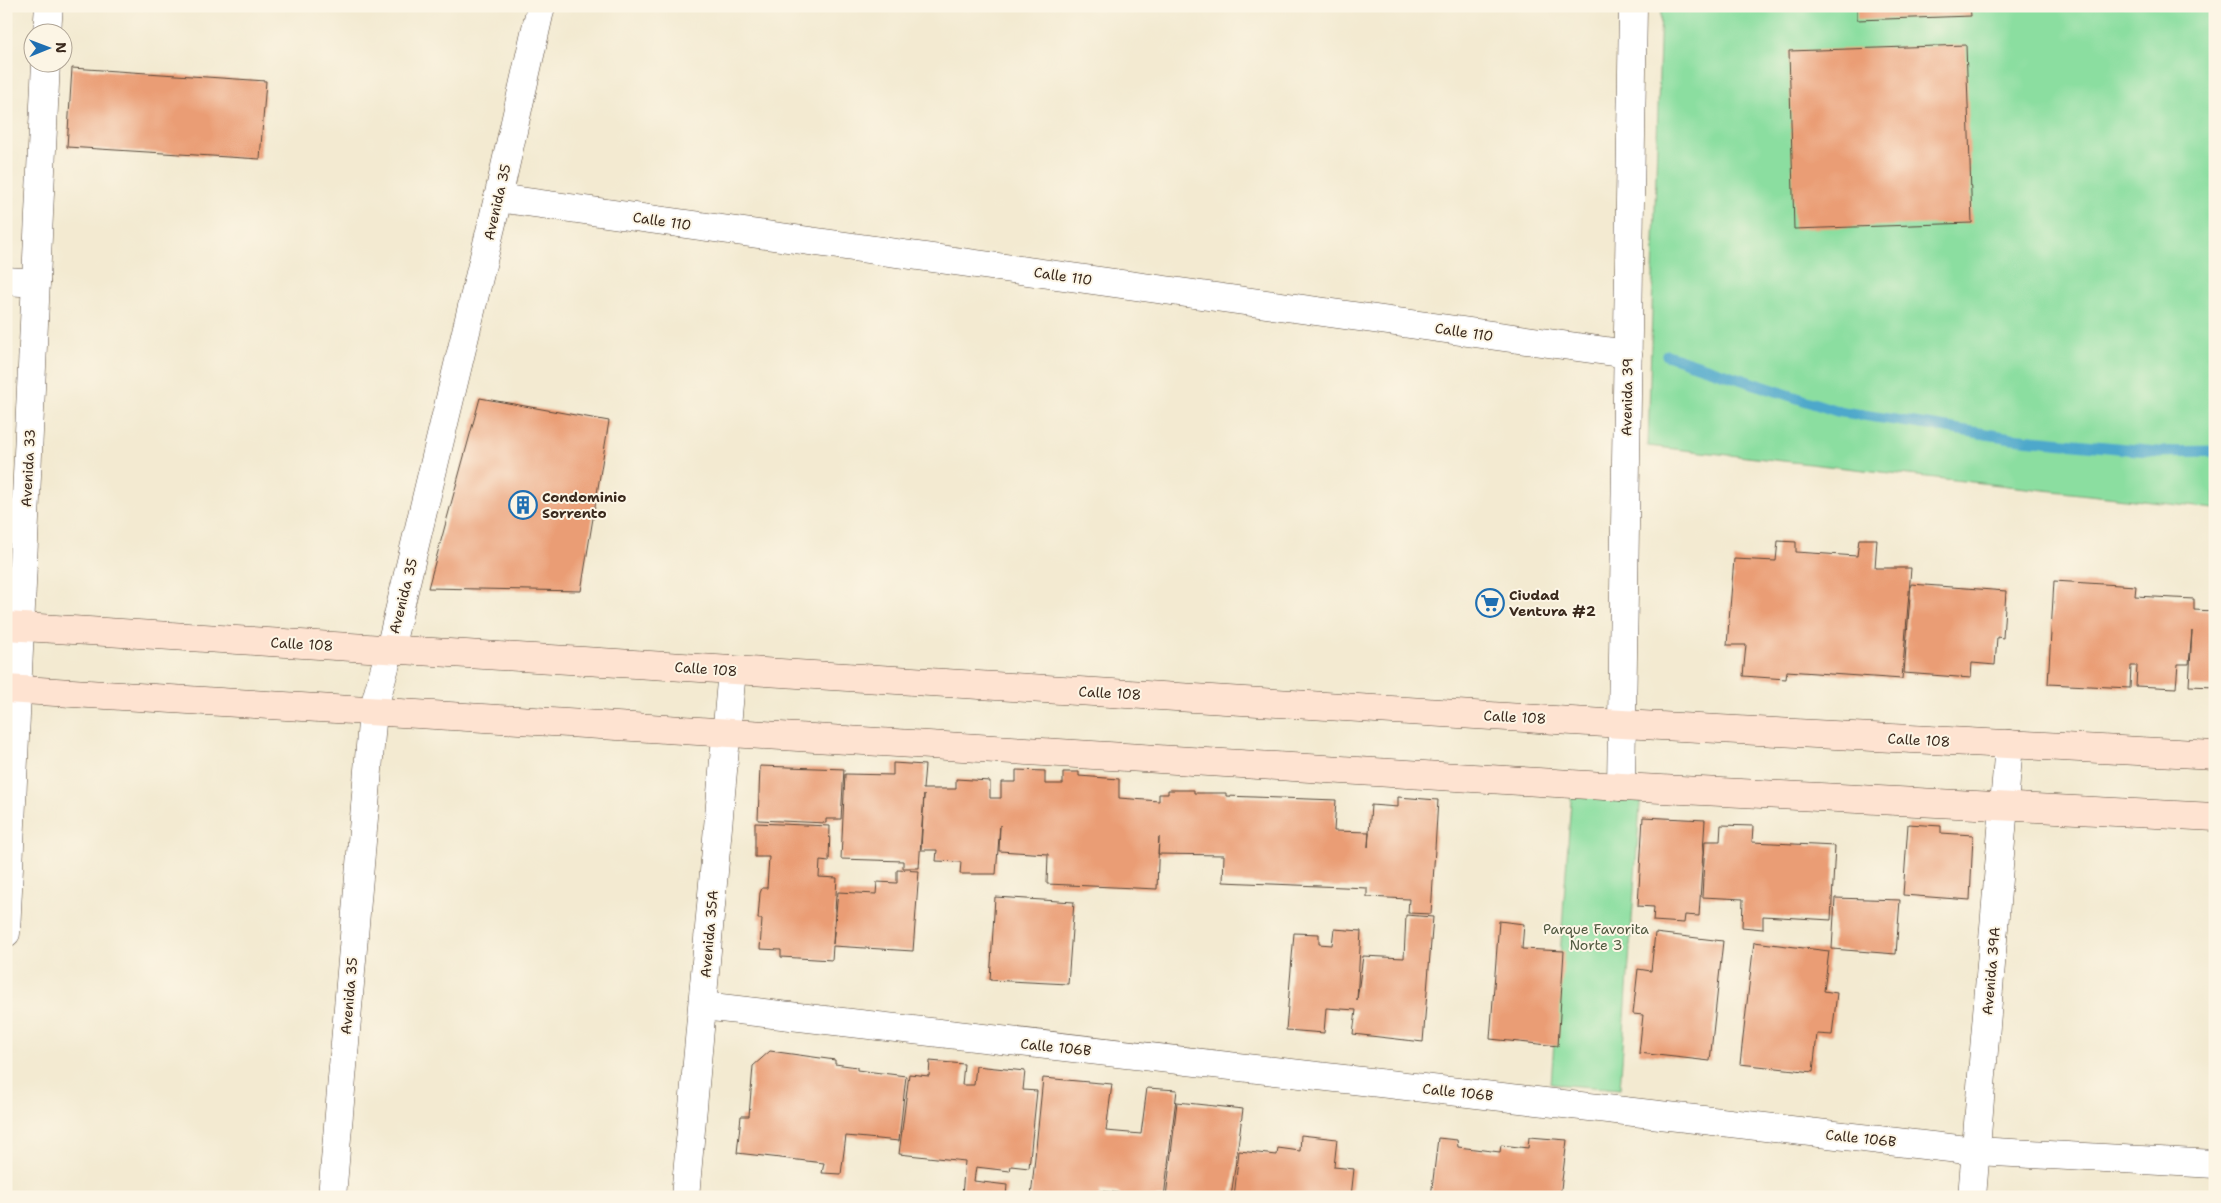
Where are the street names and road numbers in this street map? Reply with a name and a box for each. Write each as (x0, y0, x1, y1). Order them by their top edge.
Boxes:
street label: Avenida 35 (480, 162, 514, 242)
street label: Calle 110 (632, 208, 692, 234)
street label: Calle 110 (1033, 263, 1093, 289)
street label: Calle 110 (1434, 319, 1494, 345)
street label: Avenida 39 (1617, 358, 1637, 436)
street label: Avenida 33 (17, 428, 39, 508)
street label: Avenida 35 (385, 556, 421, 636)
street label: Calle 108 (270, 633, 334, 655)
street label: Calle 108 (674, 658, 738, 680)
street label: Calle 108 (1078, 682, 1142, 704)
street label: Calle 108 (1483, 706, 1547, 728)
street label: Calle 108 (1887, 729, 1951, 751)
street label: Avenida 35A (696, 890, 722, 978)
street label: Avenida 39A (1978, 926, 2004, 1016)
street label: Avenida 35 (337, 957, 361, 1035)
street label: Calle 106B (1020, 1034, 1092, 1060)
street label: Calle 106B (1422, 1079, 1494, 1105)
street label: Calle 106B (1825, 1125, 1897, 1151)

